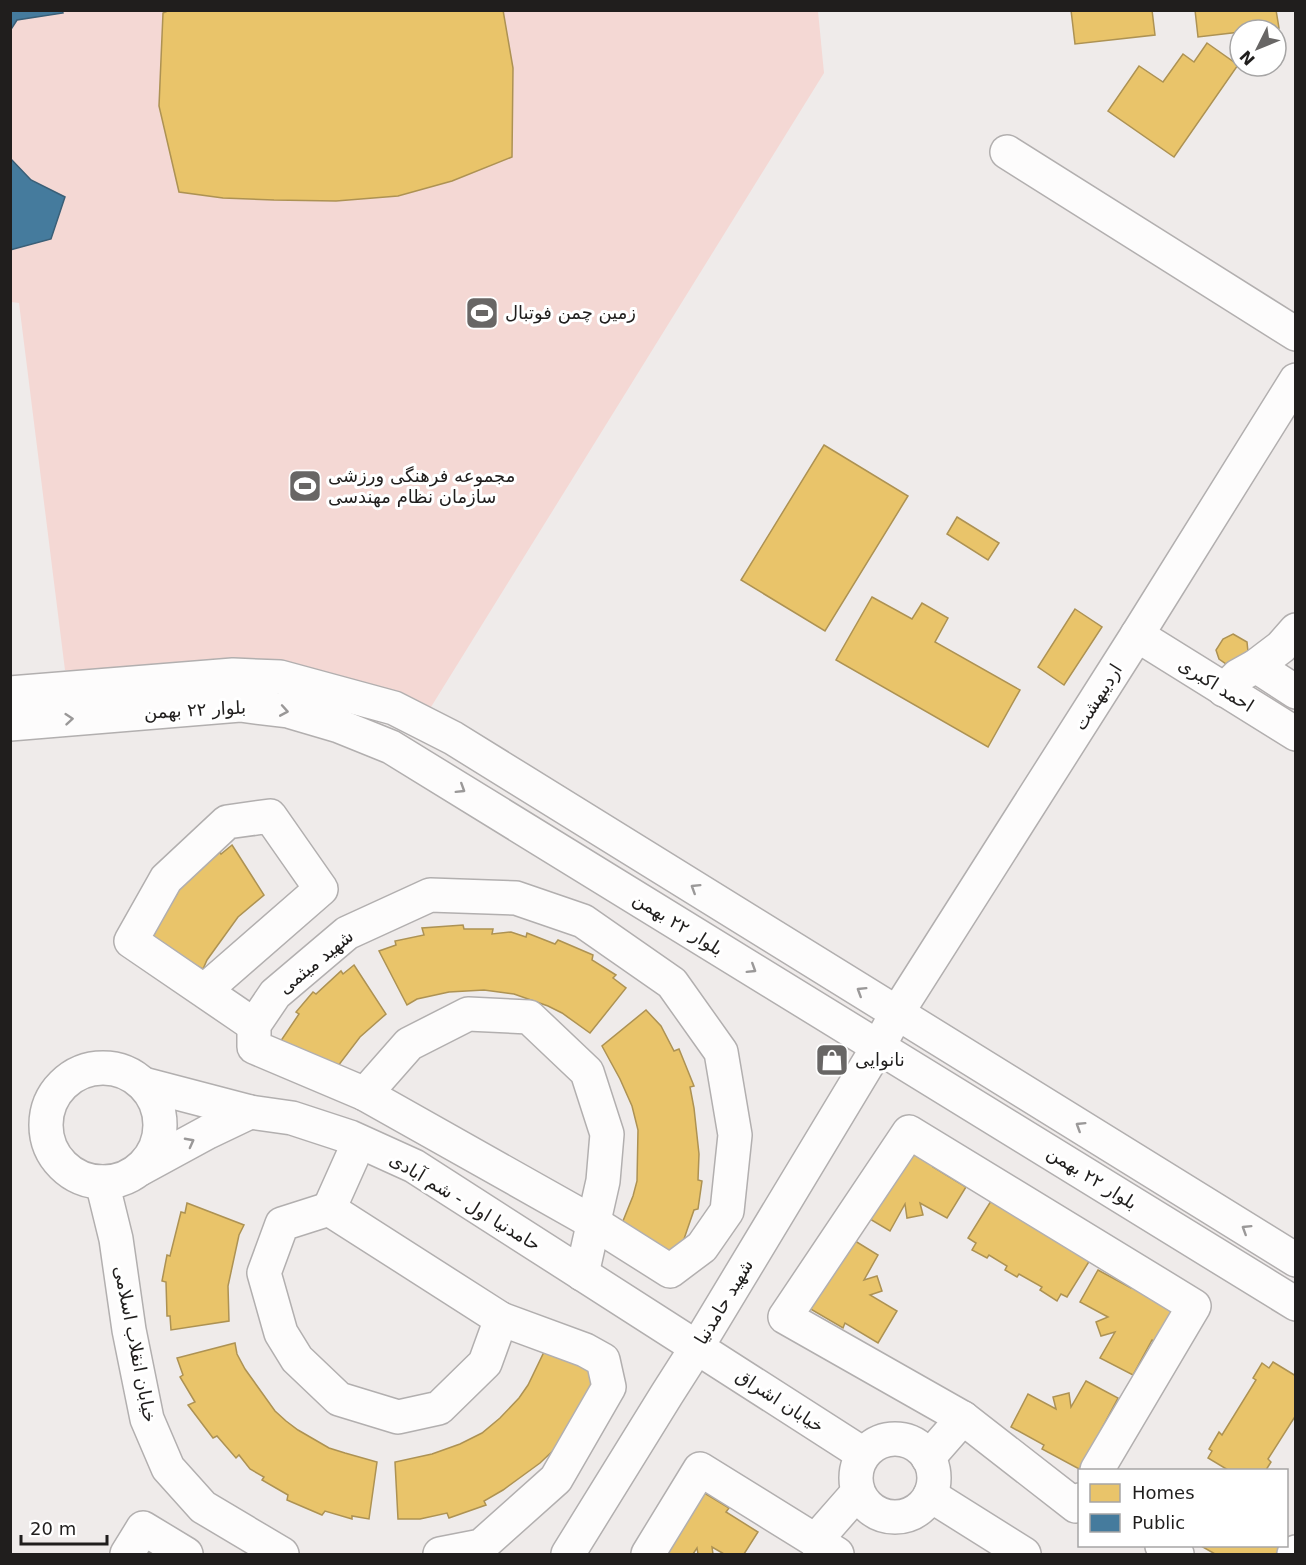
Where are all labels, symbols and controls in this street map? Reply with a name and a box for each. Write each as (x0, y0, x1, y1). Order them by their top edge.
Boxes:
north arrow (1228, 18, 1288, 78)
text: N (1236, 47, 1259, 69)
sports icon: زمین چمن فوتبال (464, 295, 500, 331)
place label: زمین چمن فوتبال (505, 302, 636, 324)
place label: مجموعه فرهنگی ورزشی سازمان نظام مهندسی (328, 465, 515, 508)
sports icon: مجموعه فرهنگی ورزشی سازمان نظام مهندسی (287, 468, 323, 504)
street label: احمد اکبری (1174, 653, 1258, 717)
street label: اردیبهشت (1069, 660, 1127, 734)
street label: بلوار ۲۲ بهمن (143, 696, 247, 724)
one-way arrow (278, 704, 288, 717)
one-way arrow (64, 713, 73, 726)
one-way arrow (454, 782, 465, 793)
one-way arrow (691, 883, 701, 895)
street label: بلوار ۲۲ بهمن (629, 888, 727, 960)
street label: شهید میثمی (274, 925, 358, 999)
one-way arrow (746, 961, 756, 973)
one-way arrow (857, 986, 867, 998)
shop icon: نانوایی (814, 1042, 850, 1078)
place label: نانوایی (855, 1049, 905, 1071)
one-way arrow (1076, 1122, 1086, 1134)
one-way arrow (184, 1138, 194, 1149)
street label: بلوار ۲۲ بهمن (1043, 1142, 1141, 1214)
street label: حامدنیا اول - شم آبادی (385, 1147, 545, 1256)
one-way arrow (1242, 1225, 1253, 1236)
street label: شهید حامدنیا (690, 1255, 758, 1349)
street label: خیابان انقلاب اسلامی (110, 1264, 161, 1424)
street label: خیابان اشراق (732, 1364, 828, 1438)
legend (1078, 1469, 1288, 1547)
text: Homes (1132, 1482, 1195, 1503)
scale bar (21, 1508, 106, 1546)
text: Public (1132, 1512, 1185, 1533)
text: 20 m (30, 1518, 76, 1539)

